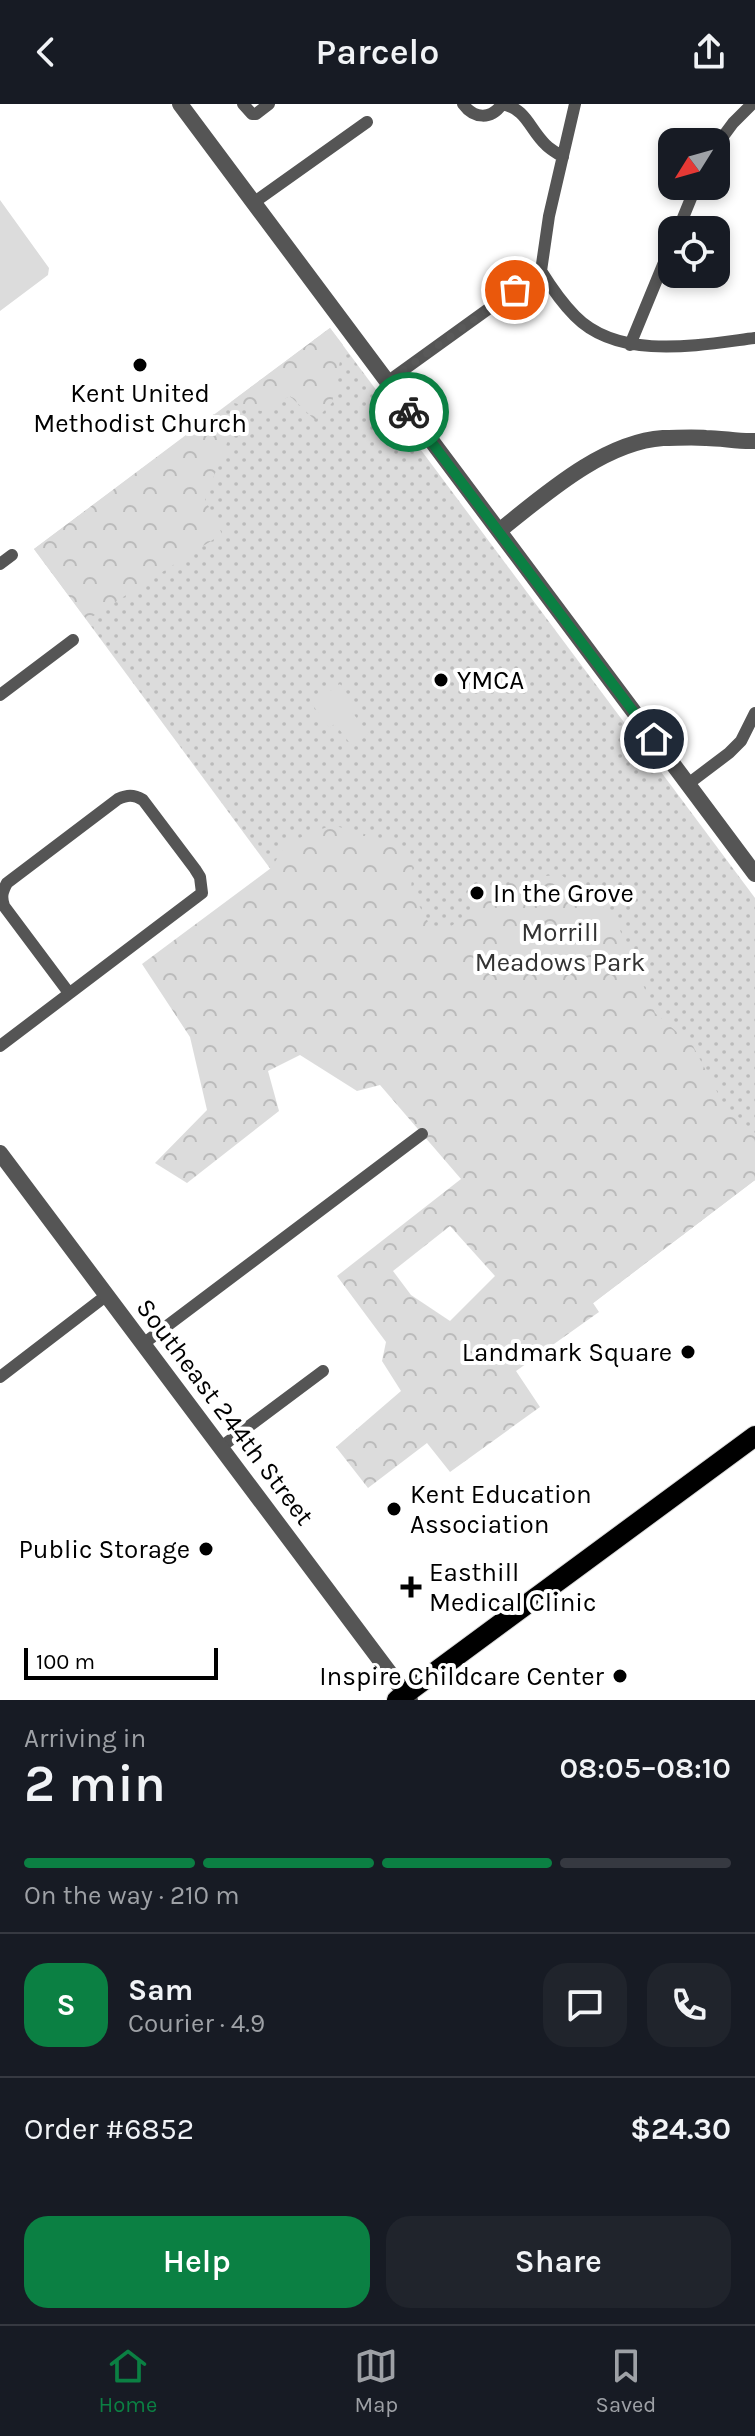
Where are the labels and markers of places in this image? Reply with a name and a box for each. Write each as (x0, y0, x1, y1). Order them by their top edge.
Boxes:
pin (481, 256, 549, 324)
marker: Kent United Methodist Church (131, 356, 149, 374)
place label: Kent United Methodist Church (33, 378, 247, 439)
place label: YMCA (457, 665, 524, 696)
marker: YMCA (432, 671, 450, 689)
pin (620, 705, 688, 773)
place label: In the Grove (493, 878, 634, 909)
marker: In the Grove (468, 884, 486, 902)
place label: Landmark Square (462, 1337, 672, 1368)
marker: Landmark Square (679, 1343, 697, 1361)
place label: Kent Education Association (410, 1479, 592, 1540)
marker: Kent Education Association (385, 1500, 403, 1518)
place label: Public Storage (18, 1534, 190, 1565)
marker: Public Storage (197, 1540, 215, 1558)
place label: Easthill Medical Clinic (429, 1557, 597, 1618)
marker: Easthill Medical Clinic (400, 1576, 422, 1598)
place label: Inspire Childcare Center (319, 1661, 605, 1692)
marker: Inspire Childcare Center (611, 1667, 629, 1685)

